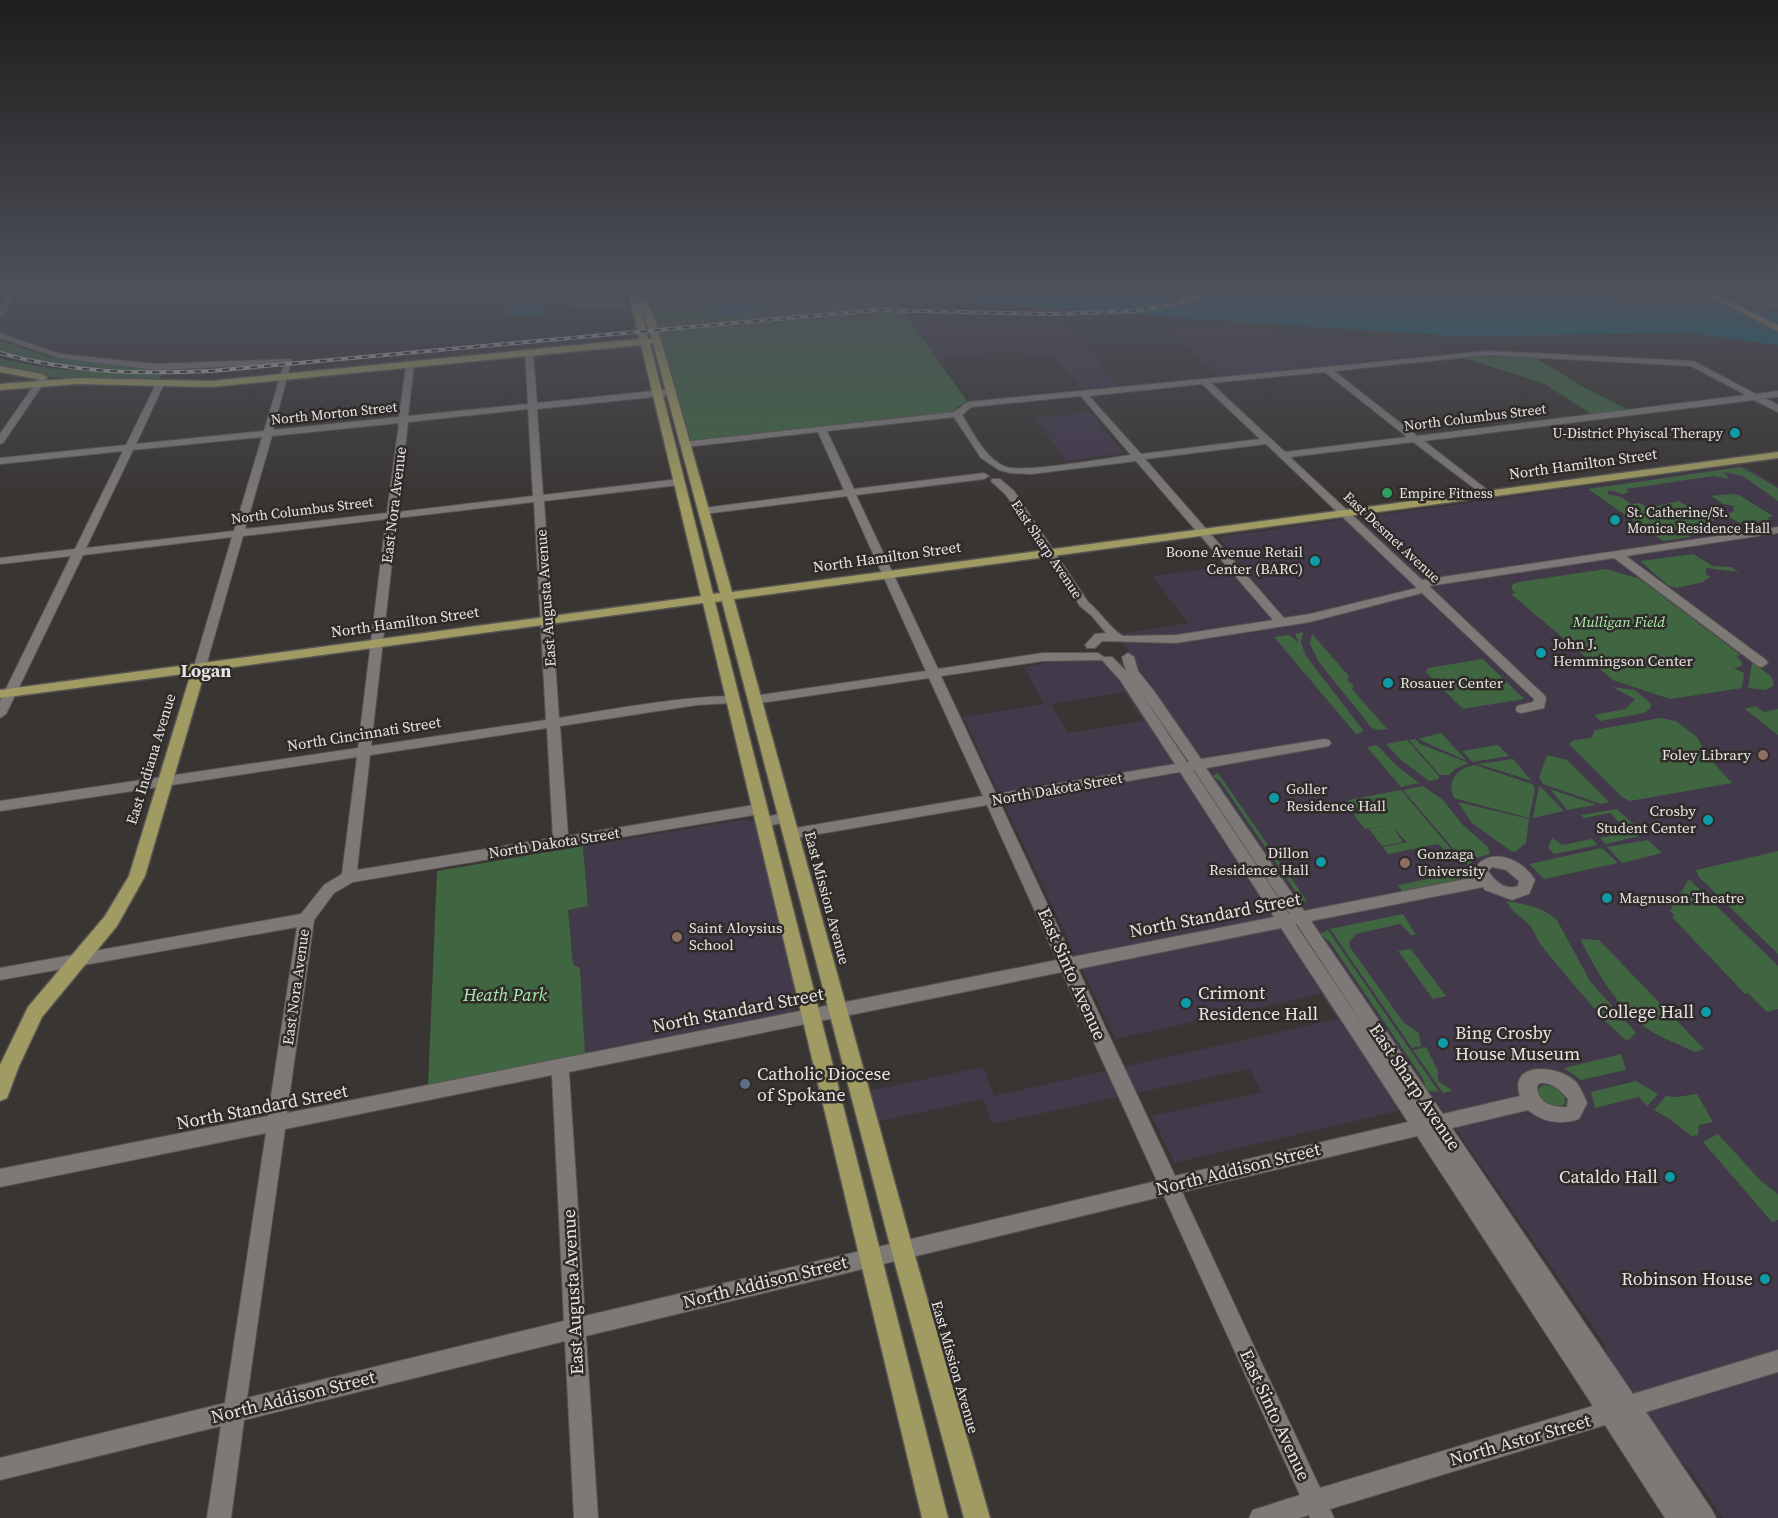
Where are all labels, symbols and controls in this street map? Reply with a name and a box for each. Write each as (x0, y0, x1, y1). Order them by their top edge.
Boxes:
street label: North Morton Street (270, 396, 398, 430)
street label: North Columbus Street (1403, 398, 1548, 436)
place label: U-District Phyiscal Therapy (1553, 423, 1724, 443)
marker: U-District Phyiscal Therapy (1728, 426, 1742, 440)
street label: North Hamilton Street (1508, 443, 1658, 484)
street label: East Nora Avenue (376, 445, 411, 564)
place label: Empire Fitness (1399, 483, 1493, 503)
marker: Empire Fitness (1380, 486, 1394, 500)
street label: East Desmet Avenue (1339, 487, 1445, 587)
street label: North Columbus Street (230, 491, 375, 529)
street label: East Sharp Avenue (1006, 496, 1088, 602)
place label: St. Catherine/St. Monica Residence Hall (1627, 502, 1770, 538)
marker: St. Catherine/St. Monica Residence Hall (1608, 513, 1622, 527)
street label: East Augusta Avenue (530, 528, 561, 668)
street label: North Hamilton Street (812, 536, 962, 577)
place label: Boone Avenue Retail Center (BARC) (1165, 541, 1304, 579)
marker: Boone Avenue Retail Center (BARC) (1308, 554, 1322, 568)
street label: North Hamilton Street (330, 601, 480, 642)
park label: Mulligan Field (1572, 611, 1665, 632)
place label: John J. Hemmingson Center (1552, 633, 1694, 671)
marker: John J. Hemmingson Center (1534, 646, 1548, 660)
district label: Logan (181, 658, 231, 683)
place label: Rosauer Center (1400, 672, 1504, 693)
marker: Rosauer Center (1381, 676, 1395, 690)
street label: East Indiana Avenue (121, 690, 181, 827)
street label: North Cincinnati Street (286, 711, 442, 756)
place label: Foley Library (1662, 744, 1751, 765)
marker: Foley Library (1756, 748, 1770, 762)
street label: North Dakota Street (990, 767, 1124, 810)
place label: Goller Residence Hall (1286, 778, 1387, 816)
marker: Goller Residence Hall (1267, 791, 1281, 805)
place label: Crosby Student Center (1596, 800, 1697, 838)
marker: Crosby Student Center (1701, 813, 1715, 827)
street label: North Dakota Street (487, 822, 621, 863)
street label: East Mission Avenue (800, 829, 855, 967)
place label: Dillon Residence Hall (1209, 842, 1310, 880)
place label: Gonzaga University (1417, 843, 1486, 881)
marker: Dillon Residence Hall (1314, 855, 1328, 869)
marker: Gonzaga University (1398, 856, 1412, 870)
street label: North Standard Street (1127, 886, 1303, 943)
place label: Magnuson Theatre (1619, 887, 1745, 908)
marker: Magnuson Theatre (1600, 891, 1614, 905)
street label: East Sinto Avenue (1032, 904, 1113, 1044)
place label: Saint Aloysius School (689, 917, 782, 955)
street label: East Nora Avenue (277, 927, 314, 1046)
marker: Saint Aloysius School (670, 930, 684, 944)
place label: Crimont Residence Hall (1198, 980, 1318, 1026)
street label: North Standard Street (650, 981, 826, 1038)
park label: Heath Park (462, 982, 548, 1007)
marker: Crimont Residence Hall (1179, 996, 1193, 1010)
place label: College Hall (1597, 999, 1694, 1024)
marker: College Hall (1699, 1005, 1713, 1019)
street label: East Sharp Avenue (1364, 1018, 1467, 1155)
place label: Bing Crosby House Museum (1455, 1020, 1580, 1066)
marker: Bing Crosby House Museum (1436, 1036, 1450, 1050)
place label: Catholic Diocese of Spokane (757, 1061, 891, 1107)
marker: Catholic Diocese of Spokane (738, 1077, 752, 1091)
street label: North Standard Street (174, 1078, 350, 1135)
street label: North Addison Street (1153, 1136, 1323, 1201)
place label: Cataldo Hall (1559, 1164, 1658, 1189)
marker: Cataldo Hall (1663, 1170, 1677, 1184)
street label: East Augusta Avenue (556, 1209, 589, 1375)
street label: North Addison Street (680, 1249, 850, 1314)
place label: Robinson House (1621, 1266, 1753, 1291)
marker: Robinson House (1758, 1272, 1772, 1286)
street label: East Mission Avenue (926, 1298, 985, 1436)
street label: East Sinto Avenue (1234, 1345, 1317, 1485)
street label: North Addison Street (208, 1364, 378, 1429)
street label: North Astor Street (1446, 1407, 1593, 1472)

